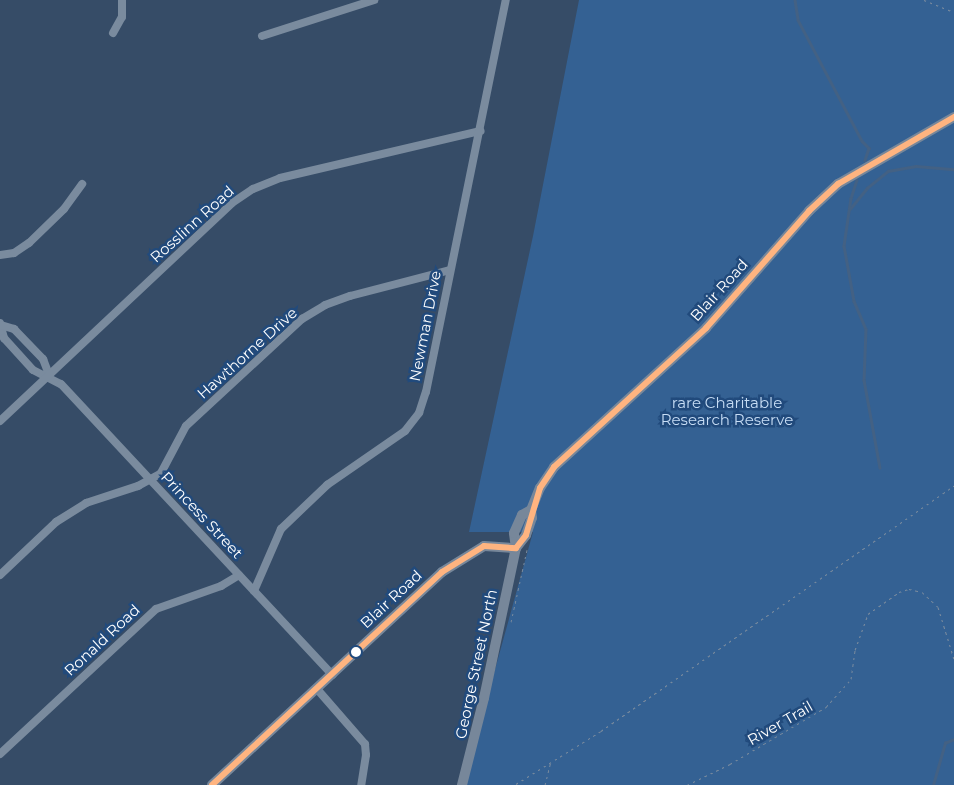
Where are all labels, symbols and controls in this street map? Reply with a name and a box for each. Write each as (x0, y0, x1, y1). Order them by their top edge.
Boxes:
street label: Rosslinn Road (146, 182, 238, 266)
street label: Blair Road (686, 255, 752, 325)
street label: Newman Drive (405, 269, 445, 383)
street label: Hawthorne Drive (193, 303, 301, 403)
park label: rare Charitable Research Reserve (661, 393, 793, 428)
street label: Princess Street (157, 468, 247, 562)
street label: Blair Road (357, 566, 425, 632)
street label: George Street North (451, 588, 501, 740)
street label: Ronald Road (61, 600, 143, 680)
unlabelled marker (351, 647, 361, 657)
street label: River Trail (744, 697, 816, 749)

